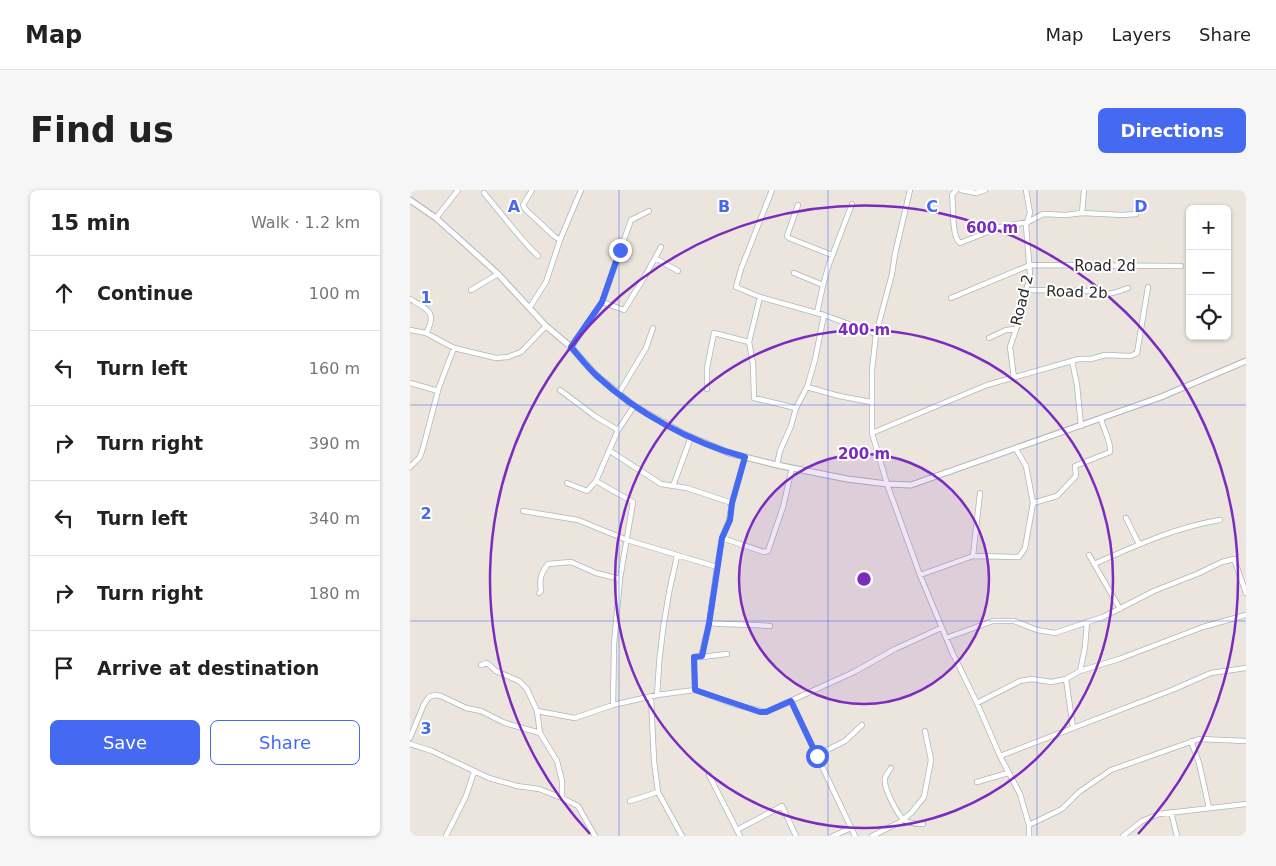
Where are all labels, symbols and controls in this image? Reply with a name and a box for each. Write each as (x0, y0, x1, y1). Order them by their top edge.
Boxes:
text: Map (25, 21, 82, 49)
text: Map (1045, 24, 1083, 45)
text: Layers (1111, 24, 1171, 45)
text: Share (1199, 24, 1251, 45)
button: Directions (1098, 108, 1246, 153)
text: Find us (30, 110, 174, 150)
text: A (508, 197, 521, 216)
text: B (718, 197, 730, 216)
text: C (926, 197, 938, 216)
text: D (1134, 197, 1148, 216)
map controls (1186, 205, 1231, 340)
button: + (1186, 205, 1231, 250)
text: 15 min (50, 211, 131, 235)
text: Walk · 1.2 km (251, 213, 360, 232)
text: 600 m (966, 219, 1018, 237)
route end (609, 239, 632, 262)
button: − (1186, 250, 1231, 295)
street label: Road 2d (1074, 257, 1136, 275)
street label: Road 2 (1007, 273, 1037, 327)
icon: ahead (50, 279, 78, 307)
text: Continue (97, 282, 193, 304)
street label: Road 2b (1046, 282, 1108, 302)
text: 100 m (309, 284, 360, 303)
text: 1 (420, 288, 432, 307)
button: locate (1186, 295, 1231, 340)
text: 400 m (838, 321, 890, 339)
icon: left (50, 354, 78, 382)
text: Turn left (97, 357, 188, 379)
text: 160 m (309, 359, 360, 378)
icon: right (50, 429, 78, 457)
text: Turn right (97, 432, 203, 454)
text: 390 m (309, 434, 360, 453)
text: 200 m (838, 445, 890, 463)
icon: left (50, 504, 78, 532)
text: 2 (420, 504, 432, 523)
text: Turn left (97, 507, 188, 529)
text: 340 m (309, 509, 360, 528)
centre of rings (855, 570, 873, 588)
icon: right (50, 579, 78, 607)
text: Turn right (97, 582, 203, 604)
text: 180 m (309, 584, 360, 603)
icon: arrive (50, 654, 78, 682)
text: Arrive at destination (97, 657, 319, 679)
text: 3 (420, 719, 432, 738)
button: Save (50, 720, 200, 765)
button: Share (210, 720, 360, 765)
route start (806, 745, 829, 768)

